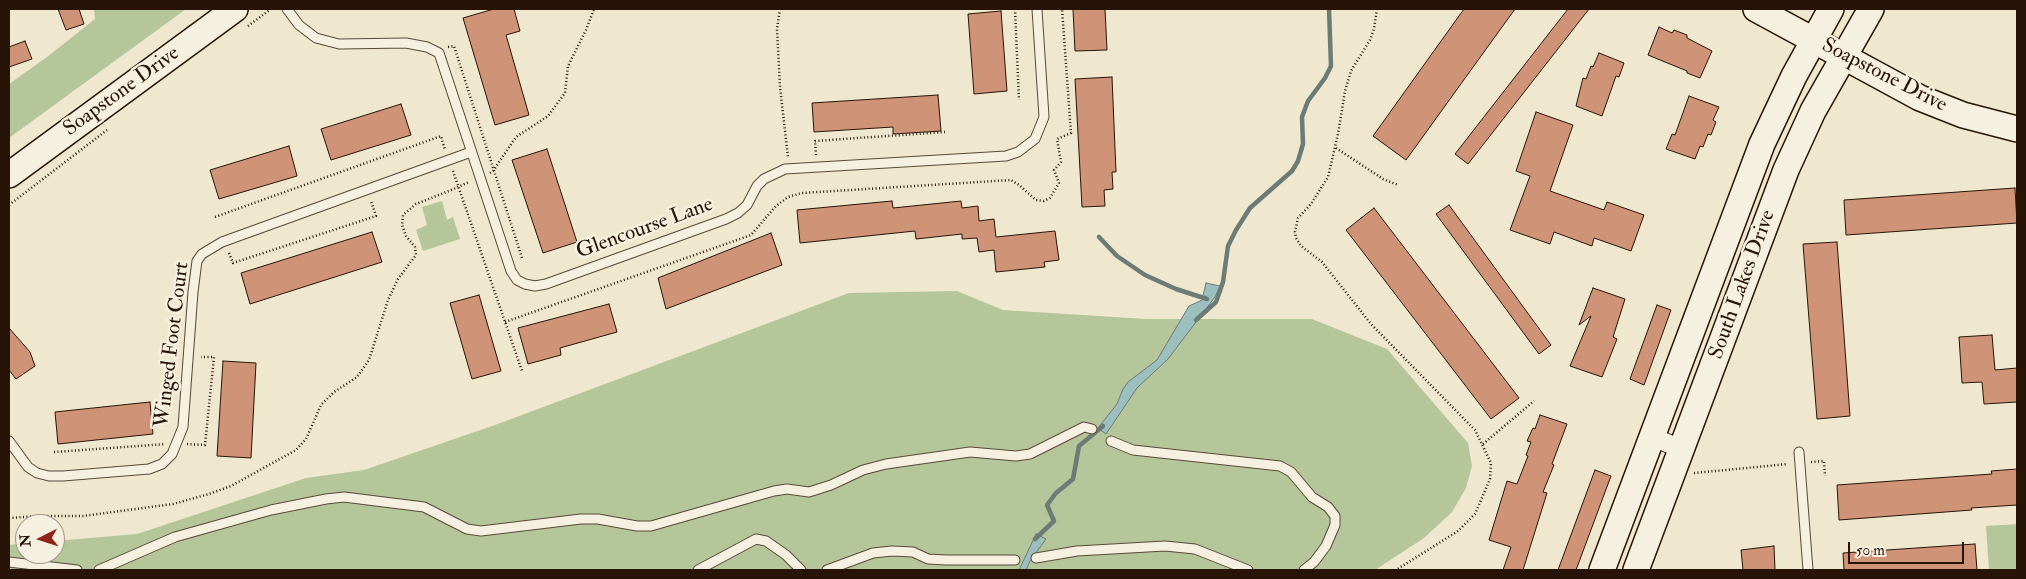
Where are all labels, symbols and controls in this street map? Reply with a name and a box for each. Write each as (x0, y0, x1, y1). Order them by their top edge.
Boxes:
street label: Soapstone Drive (1817, 34, 1951, 118)
street label: Soapstone Drive (59, 41, 185, 143)
street label: Glencourse Lane (573, 193, 717, 265)
street label: South Lakes Drive (1704, 207, 1782, 363)
street label: Winged Foot Court (150, 261, 196, 429)
north arrow (15, 514, 65, 564)
scale bar (1851, 532, 1967, 564)
text: N (17, 533, 35, 547)
text: 50 m (1856, 541, 1885, 560)

